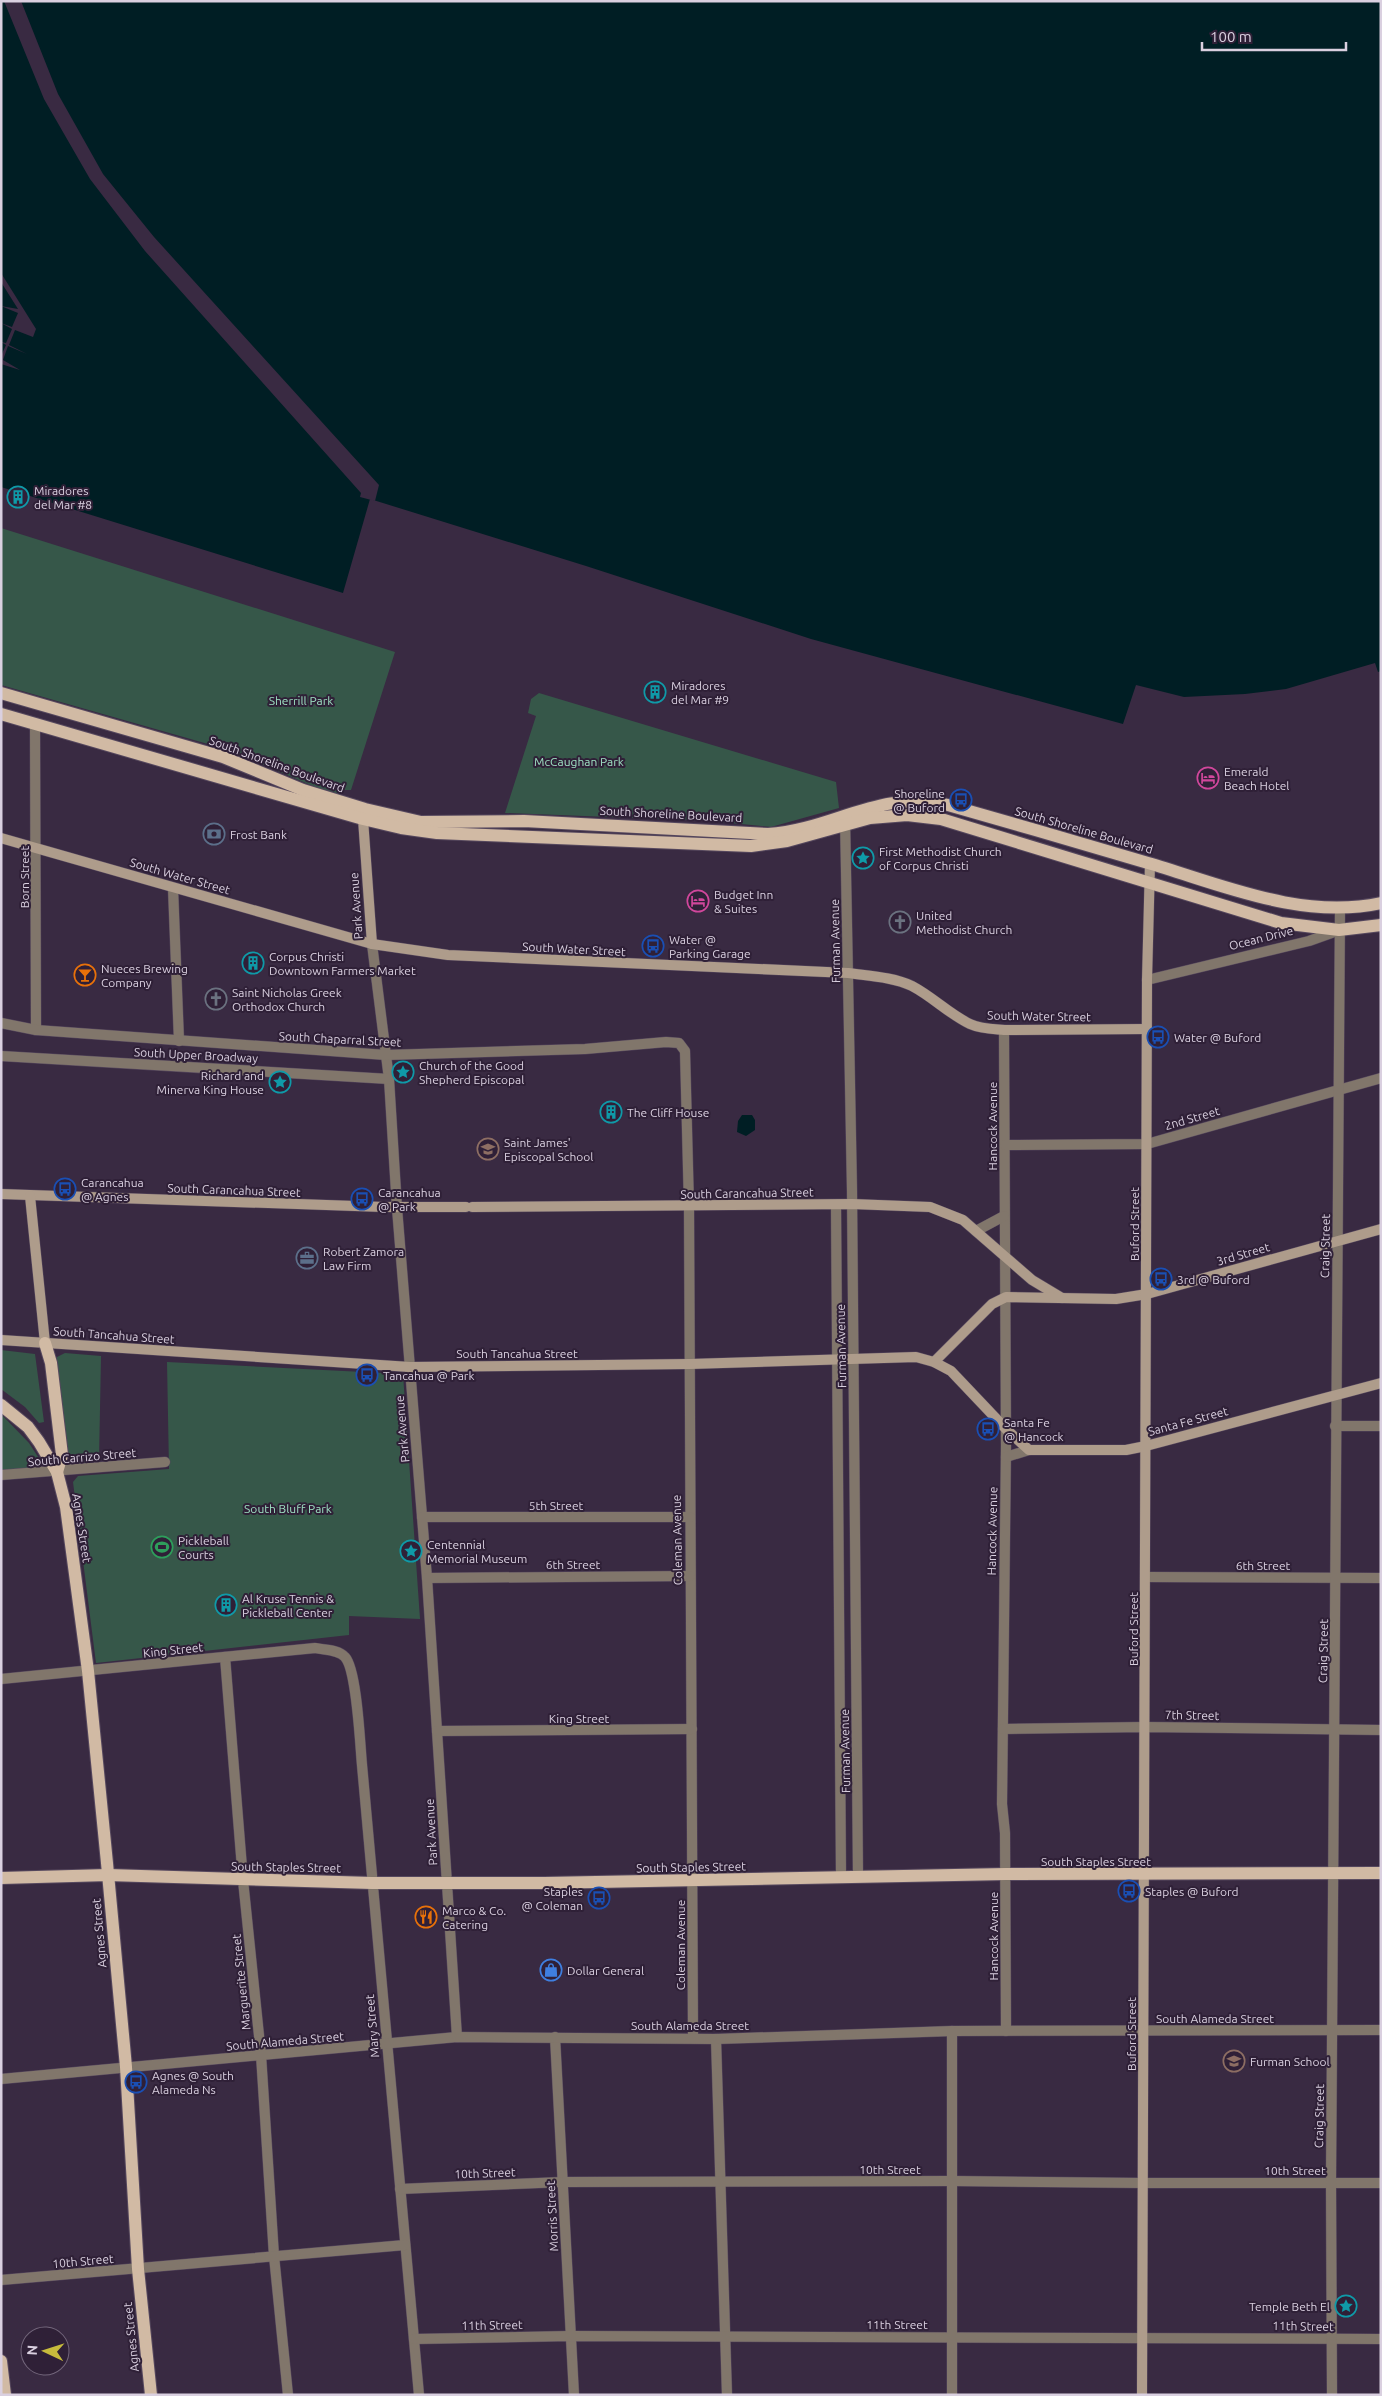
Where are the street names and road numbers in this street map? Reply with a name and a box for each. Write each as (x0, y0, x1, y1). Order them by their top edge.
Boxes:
street label: South Shoreline Boulevard (208, 733, 346, 795)
street label: South Shoreline Boulevard (599, 804, 743, 824)
street label: South Shoreline Boulevard (1014, 804, 1154, 856)
street label: Born Street (18, 846, 31, 908)
street label: South Water Street (128, 855, 232, 897)
street label: Park Avenue (347, 872, 365, 940)
street label: Furman Avenue (828, 899, 842, 983)
street label: Ocean Drive (1228, 924, 1294, 952)
street label: South Water Street (522, 940, 626, 958)
street label: South Water Street (987, 1009, 1091, 1023)
street label: South Chaparral Street (278, 1029, 402, 1049)
street label: South Upper Broadway (134, 1045, 259, 1065)
street label: Hancock Avenue (986, 1082, 999, 1170)
street label: 2nd Street (1163, 1104, 1221, 1132)
street label: South Carancahua Street (167, 1181, 301, 1199)
street label: South Carancahua Street (680, 1185, 814, 1201)
street label: Buford Street (1128, 1187, 1141, 1261)
street label: Craig Street (1318, 1214, 1332, 1278)
street label: 3rd Street (1215, 1240, 1271, 1268)
street label: Furman Avenue (834, 1304, 848, 1388)
street label: South Tancahua Street (53, 1324, 175, 1346)
street label: South Tancahua Street (456, 1347, 578, 1360)
street label: Park Avenue (393, 1395, 411, 1463)
street label: Santa Fe Street (1147, 1404, 1230, 1438)
street label: South Carrizo Street (27, 1446, 137, 1468)
street label: Hancock Avenue (985, 1487, 999, 1575)
street label: Agnes Street (70, 1493, 94, 1564)
street label: Coleman Avenue (670, 1495, 684, 1585)
street label: 5th Street (529, 1499, 584, 1512)
street label: 6th Street (546, 1558, 601, 1571)
street label: 6th Street (1236, 1559, 1291, 1572)
street label: Buford Street (1127, 1592, 1140, 1666)
street label: Craig Street (1316, 1619, 1330, 1683)
street label: King Street (142, 1640, 204, 1660)
street label: 7th Street (1165, 1708, 1220, 1722)
street label: Furman Avenue (838, 1709, 852, 1793)
street label: King Street (549, 1712, 610, 1725)
street label: Park Avenue (423, 1798, 439, 1866)
street label: South Staples Street (1041, 1855, 1151, 1868)
street label: South Staples Street (231, 1860, 341, 1874)
street label: South Staples Street (636, 1860, 746, 1874)
street label: Hancock Avenue (987, 1892, 1000, 1980)
street label: Agnes Street (89, 1897, 109, 1968)
street label: Coleman Avenue (674, 1900, 687, 1990)
street label: Marguerite Street (229, 1933, 253, 2031)
street label: Mary Street (363, 1994, 381, 2058)
street label: Buford Street (1125, 1997, 1138, 2071)
street label: South Alameda Street (1156, 2012, 1274, 2025)
street label: South Alameda Street (631, 2019, 749, 2032)
street label: South Alameda Street (226, 2029, 345, 2053)
street label: Craig Street (1312, 2084, 1326, 2148)
street label: 10th Street (859, 2163, 921, 2176)
street label: 10th Street (1264, 2164, 1326, 2177)
street label: 10th Street (454, 2165, 516, 2181)
street label: Morris Street (544, 2180, 560, 2252)
street label: 10th Street (52, 2252, 114, 2270)
street label: Agnes Street (121, 2301, 141, 2372)
street label: 11th Street (461, 2318, 523, 2332)
street label: 11th Street (866, 2318, 928, 2331)
street label: 11th Street (1272, 2319, 1334, 2333)

